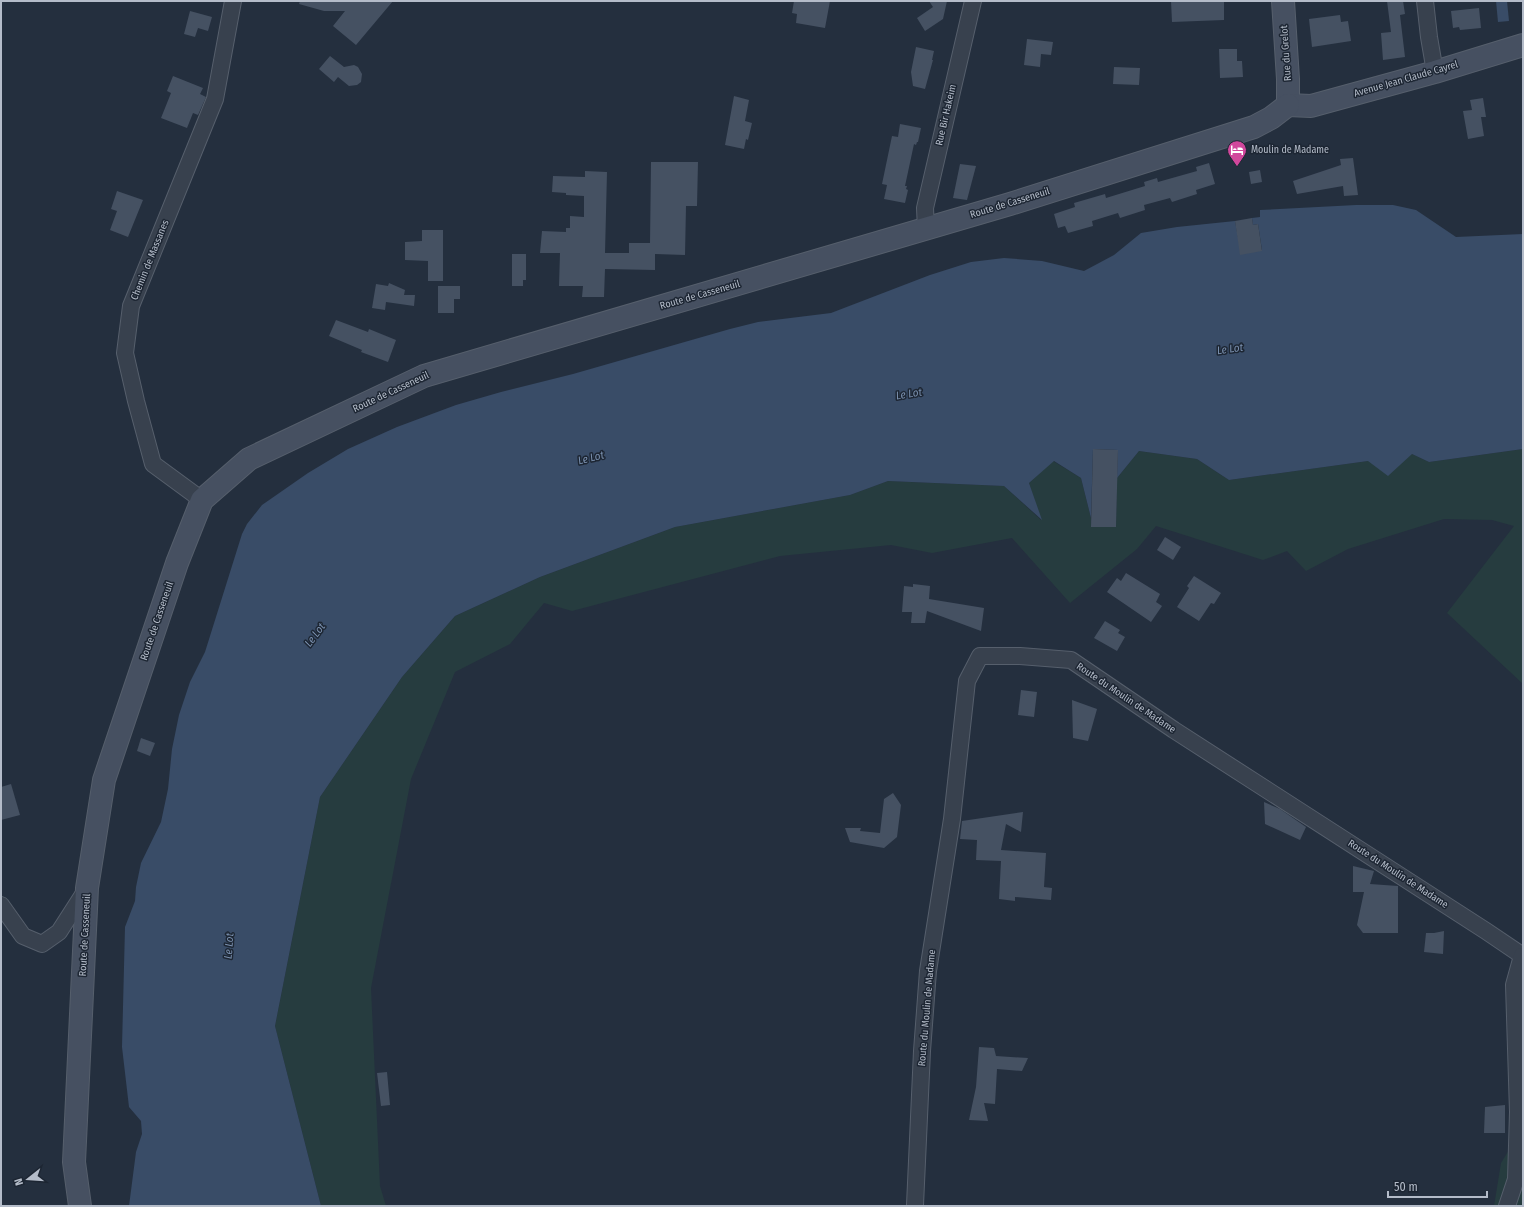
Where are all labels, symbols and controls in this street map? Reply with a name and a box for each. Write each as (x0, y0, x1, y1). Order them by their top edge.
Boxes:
street label: Rue du Grelot (1278, 24, 1294, 81)
street label: Avenue Jean Claude Cayrel (1353, 58, 1460, 100)
street label: Rue Bir Hakeim (933, 83, 959, 147)
hotel icon: Moulin de Madame (1226, 139, 1248, 167)
place label: Moulin de Madame (1251, 144, 1329, 156)
street label: Route de Casseneuil (969, 185, 1052, 221)
street label: Chemin de Massanes (128, 218, 172, 302)
street label: Route de Casseneuil (659, 278, 742, 312)
water label: Le Lot (1216, 341, 1244, 357)
street label: Route de Casseneuil (351, 369, 431, 415)
water label: Le Lot (895, 385, 923, 402)
water label: Le Lot (577, 448, 606, 467)
street label: Route de Casseneuil (138, 580, 176, 662)
water label: Le Lot (302, 620, 328, 649)
street label: Route du Moulin de Madame (1074, 660, 1178, 736)
street label: Route du Moulin de Madame (1346, 837, 1450, 911)
street label: Route de Casseneuil (77, 893, 93, 977)
water label: Le Lot (222, 932, 236, 960)
street label: Route du Moulin de Madame (916, 949, 938, 1067)
north arrow (8, 1159, 48, 1199)
scale bar (1388, 1173, 1487, 1199)
text: N (12, 1177, 26, 1187)
text: 50 m (1394, 1180, 1418, 1194)

